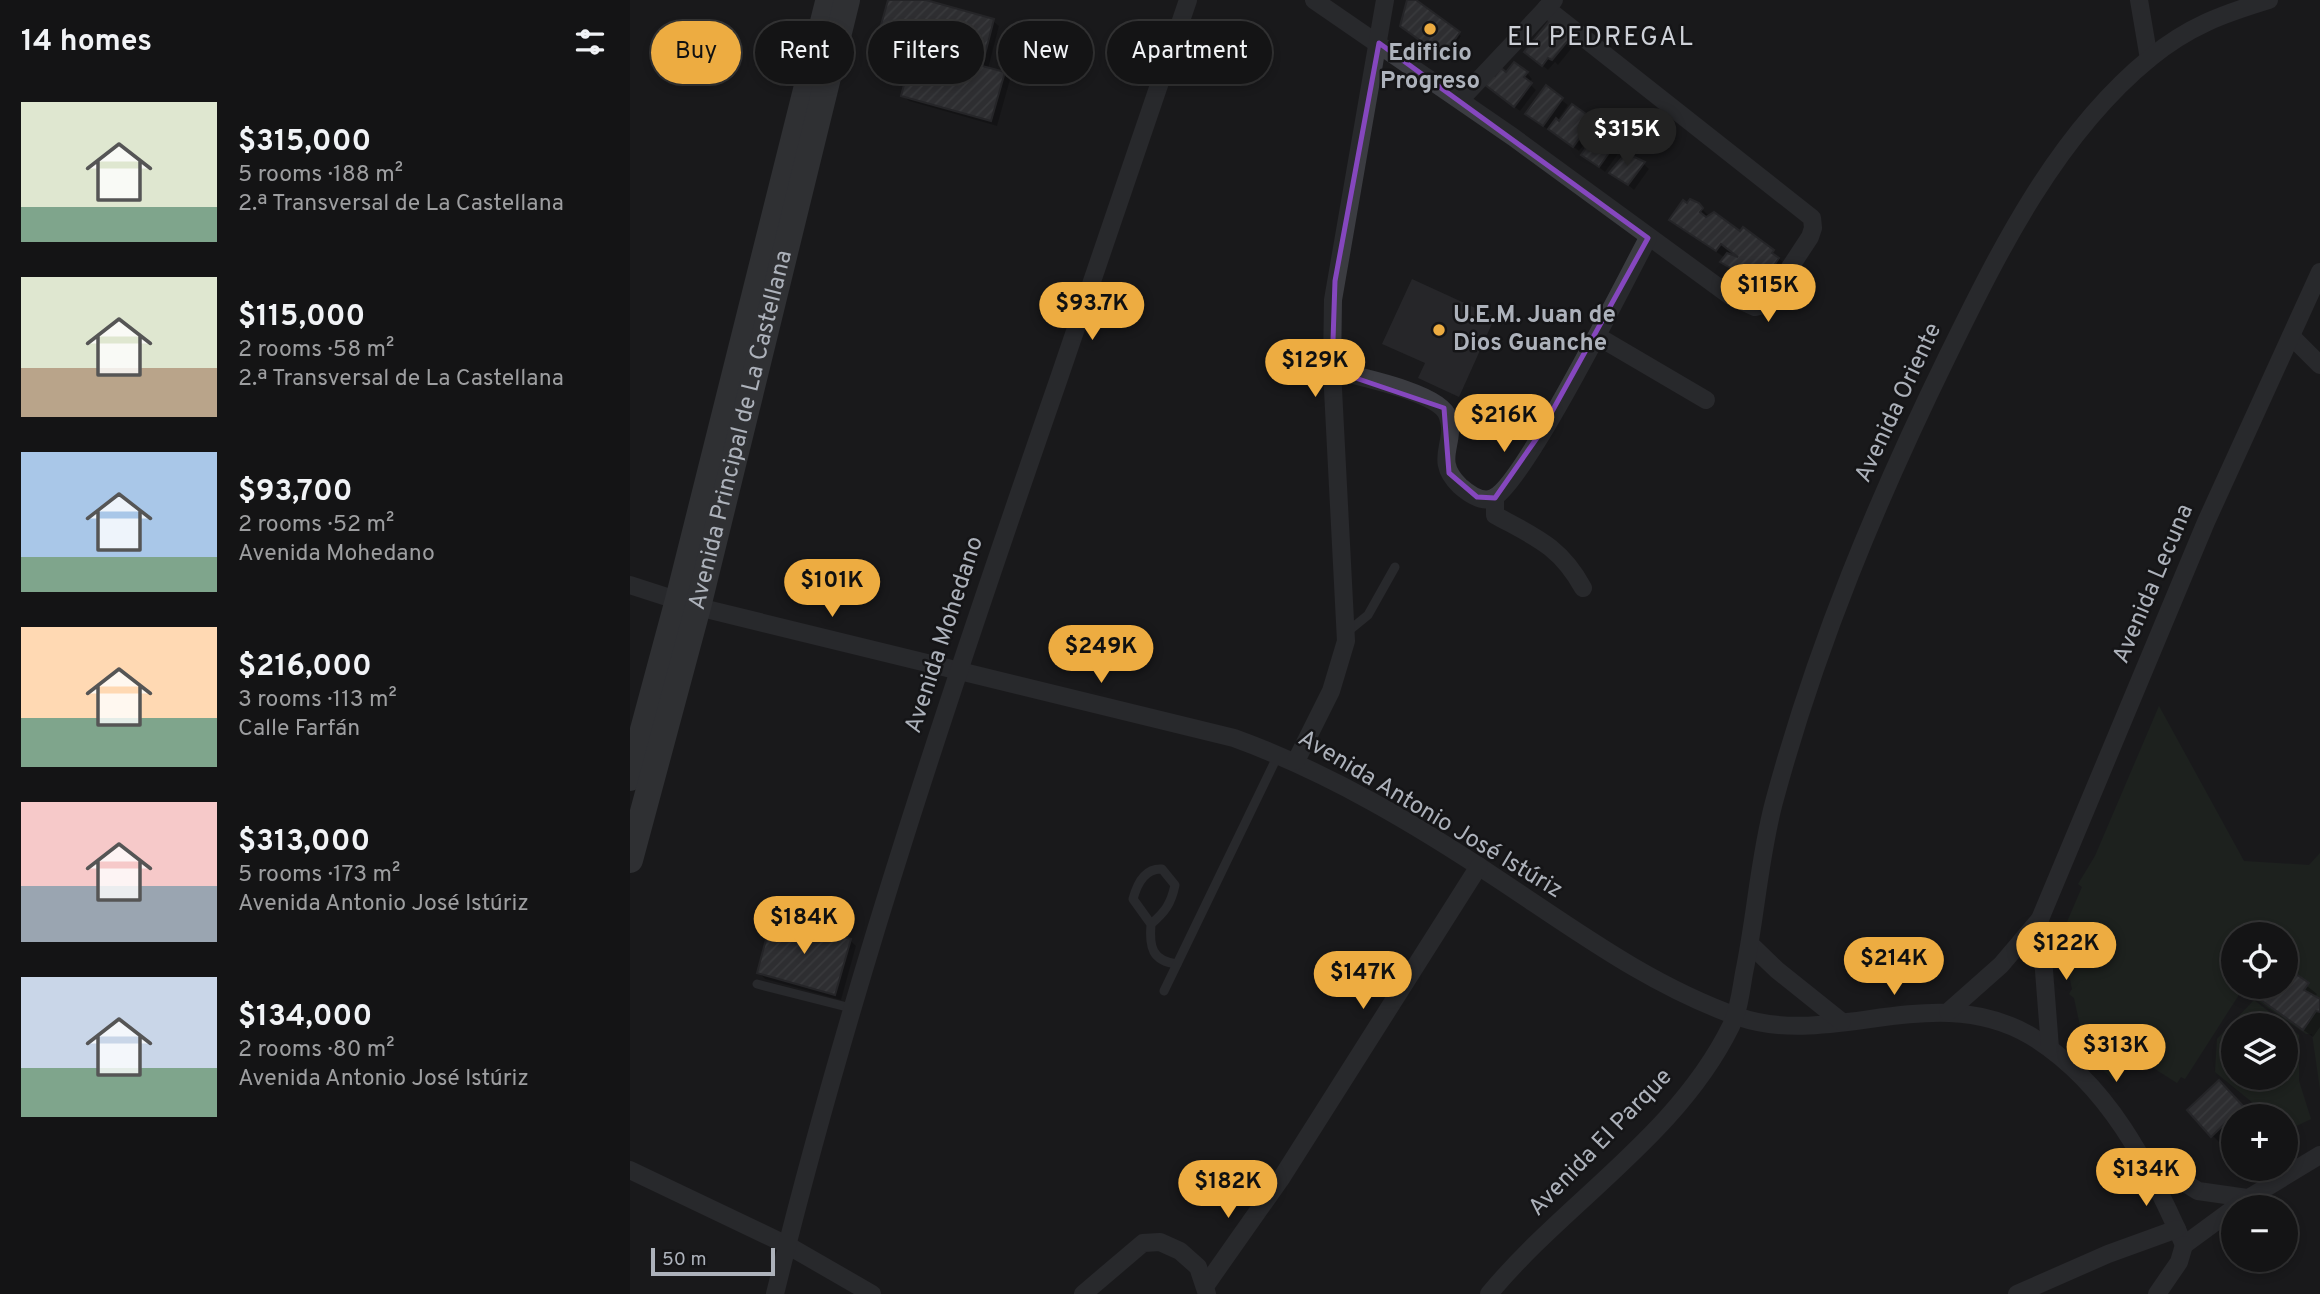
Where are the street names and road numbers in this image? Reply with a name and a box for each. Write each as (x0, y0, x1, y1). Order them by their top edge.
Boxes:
street label: Avenida Principal de La Castellana (683, 247, 800, 613)
street label: Avenida Oriente (1849, 318, 1949, 488)
street label: Avenida Lecuna (2107, 500, 2201, 668)
street label: Avenida Mohedano (899, 533, 991, 737)
street label: Avenida Antonio José Istúriz (1292, 724, 1568, 906)
street label: Avenida El Parque (1523, 1063, 1679, 1223)

